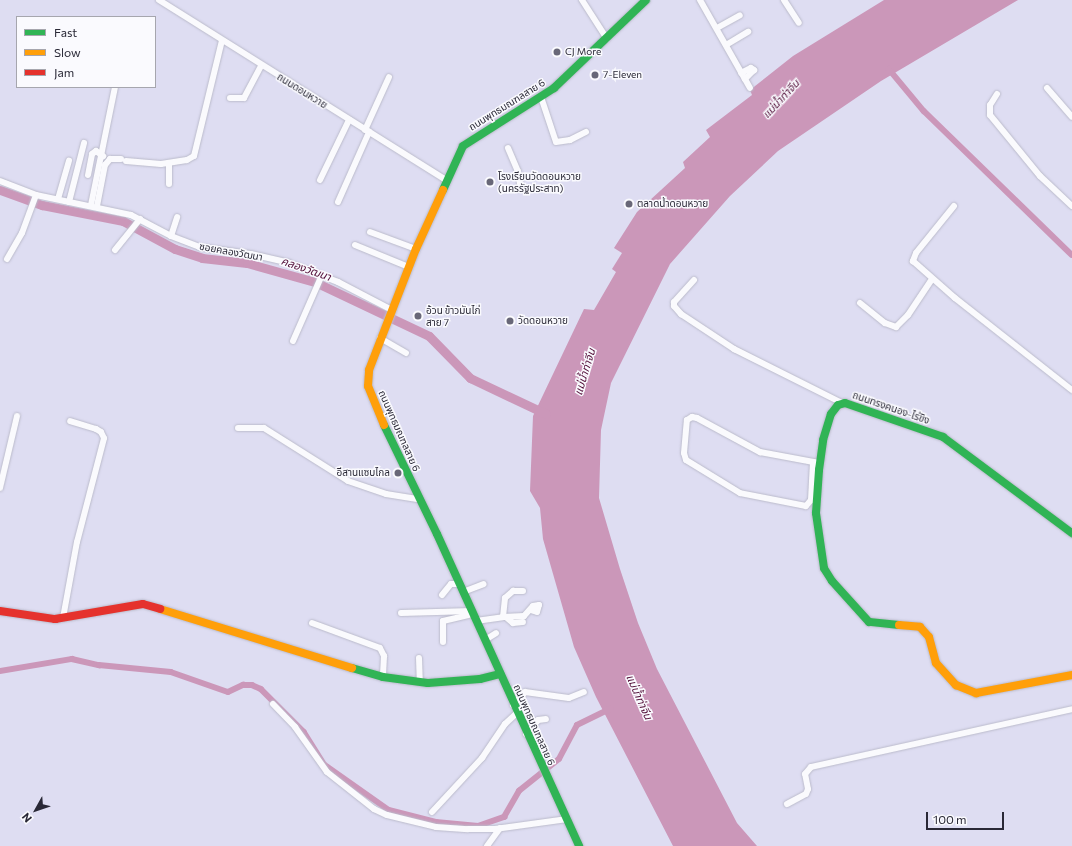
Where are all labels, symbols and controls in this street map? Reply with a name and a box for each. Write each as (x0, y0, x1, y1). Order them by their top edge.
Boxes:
legend (16, 16, 156, 88)
text: Fast (54, 25, 77, 39)
text: Slow (54, 45, 81, 59)
place label: CJ More (565, 46, 601, 58)
marker: CJ More (552, 47, 562, 57)
text: Jam (54, 65, 74, 79)
place label: 7-Eleven (603, 69, 642, 81)
marker: 7-Eleven (590, 70, 600, 80)
street label: ถนนดอนหวาย (275, 71, 329, 111)
street label: ถนนพุทธมณฑลสาย 6 (467, 77, 547, 133)
water label: แม่น้ำท่าจีน (760, 77, 802, 121)
place label: โรงเรียนวัดดอนหวาย (นครรัฐประสาท) (498, 170, 581, 194)
marker: โรงเรียนวัดดอนหวาย (นครรัฐประสาท) (485, 177, 495, 187)
place label: ตลาดน้ำดอนหวาย (637, 198, 708, 210)
marker: ตลาดน้ำดอนหวาย (624, 199, 634, 209)
street label: ซอยคลองวัฒนา (198, 241, 264, 263)
water label: คลองวัฒนา (279, 254, 333, 284)
place label: อ้วน ข้าวมันไก่ สาย 7 (426, 304, 480, 328)
marker: อ้วน ข้าวมันไก่ สาย 7 (413, 311, 423, 321)
place label: วัดดอนหวาย (518, 315, 568, 327)
marker: วัดดอนหวาย (505, 316, 515, 326)
water label: แม่น้ำท่าจีน (572, 347, 598, 397)
street label: ถนนพุทธมณฑลสาย 6 (376, 389, 422, 473)
street label: ถนนทรงคนอง-ไร่ขิง (851, 389, 931, 427)
place label: อีสานแซบไกล (336, 467, 390, 479)
marker: อีสานแซบไกล (393, 468, 403, 478)
water label: แม่น้ำท่าจีน (623, 672, 655, 722)
street label: ถนนพุทธมณฑลสาย 6 (511, 683, 557, 767)
north arrow (16, 790, 56, 830)
scale bar (928, 804, 1006, 830)
text: N (19, 811, 34, 825)
text: 100 m (933, 812, 967, 826)

